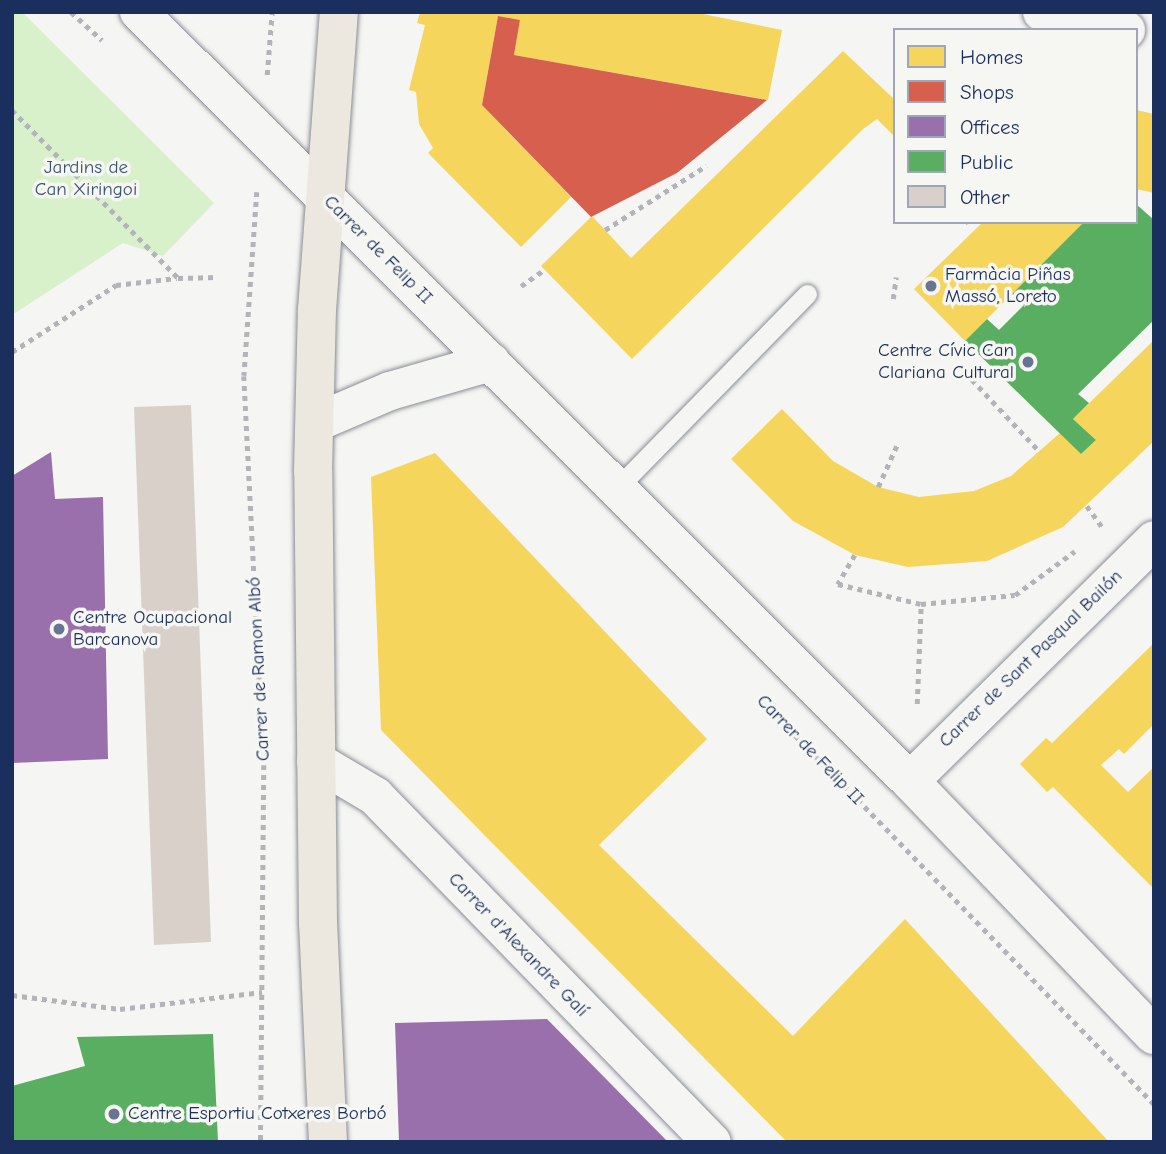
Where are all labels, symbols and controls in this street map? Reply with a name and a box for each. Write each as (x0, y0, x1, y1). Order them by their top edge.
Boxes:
legend (893, 28, 1138, 224)
text: Homes (960, 45, 1023, 69)
text: Shops (960, 80, 1014, 104)
text: Offices (960, 115, 1019, 139)
text: Public (960, 150, 1013, 174)
park label: Jardins de Can Xiringoi (35, 157, 137, 201)
text: Other (960, 185, 1010, 209)
street label: Carrer de Felip II (319, 191, 437, 309)
place label: Farmàcia Piñas Massó, Loreto (945, 264, 1071, 308)
marker: Farmàcia Piñas Massó, Loreto (923, 278, 939, 294)
place label: Centre Cívic Can Clariana Cultural (878, 340, 1014, 384)
marker: Centre Cívic Can Clariana Cultural (1020, 354, 1036, 370)
street label: Carrer de Sant Pasqual Bailón (935, 565, 1127, 753)
street label: Carrer de Ramon Albó (243, 576, 275, 762)
place label: Centre Ocupacional Barcanova (73, 607, 232, 651)
marker: Centre Ocupacional Barcanova (51, 621, 67, 637)
street label: Carrer de Felip II (752, 690, 868, 810)
street label: Carrer d'Alexandre Galí (443, 868, 593, 1022)
place label: Centre Esportiu Cotxeres Borbó (128, 1103, 387, 1125)
marker: Centre Esportiu Cotxeres Borbó (106, 1106, 122, 1122)

